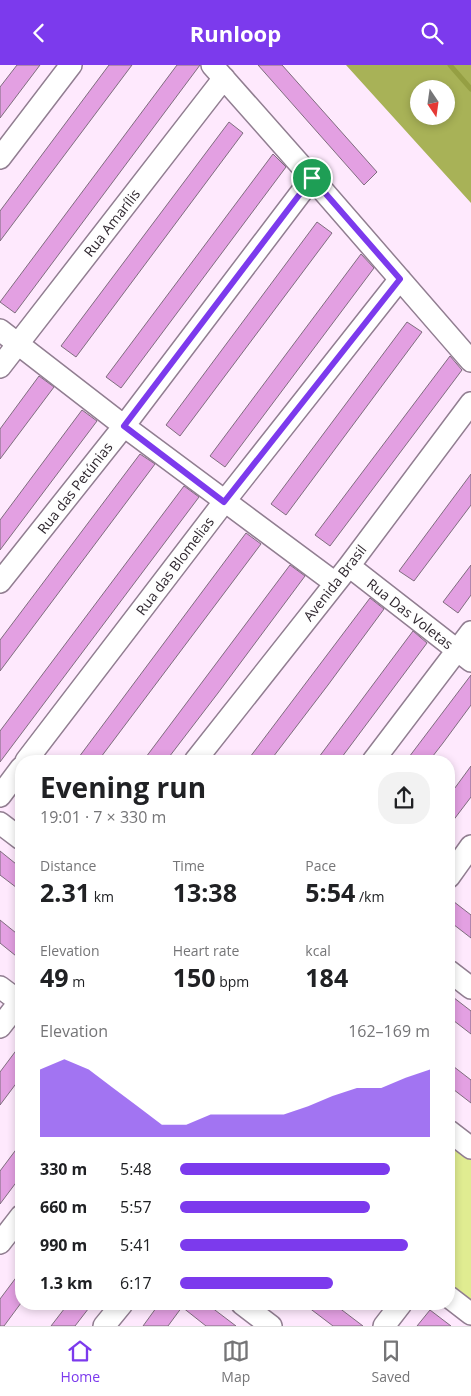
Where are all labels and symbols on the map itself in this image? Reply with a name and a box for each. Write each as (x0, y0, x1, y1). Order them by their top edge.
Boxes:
north arrow (410, 80, 455, 125)
pin (291, 157, 333, 199)
street label: Rua Amarílis (79, 185, 144, 261)
street label: Rua das Petúnias (33, 438, 117, 538)
street label: Rua das Blomelias (131, 512, 218, 619)
street label: Avenida Brasil (299, 541, 370, 625)
street label: Rua Das Voletas (363, 574, 458, 653)

